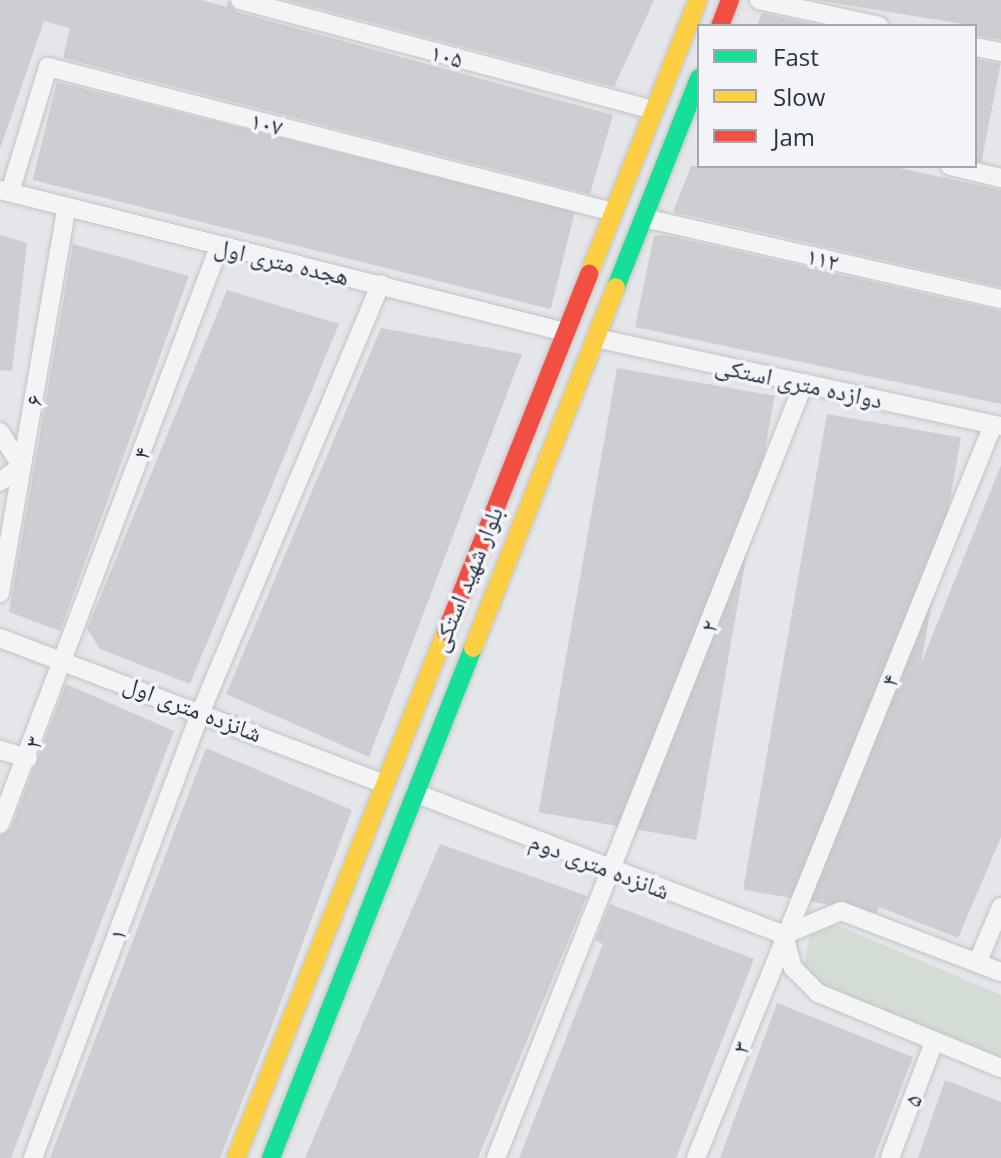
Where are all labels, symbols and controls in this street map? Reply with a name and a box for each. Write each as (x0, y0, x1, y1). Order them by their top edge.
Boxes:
legend (697, 24, 977, 168)
street label: ۱۰۵ (428, 37, 466, 73)
text: Fast (773, 40, 819, 73)
text: Slow (773, 80, 825, 113)
street label: ۱۰۷ (248, 105, 286, 141)
text: Jam (773, 120, 815, 153)
street label: هجده متری اول (212, 232, 352, 290)
street label: ۱۱۲ (804, 240, 842, 276)
street label: دوازده متری استکی (713, 350, 885, 414)
street label: ۶ (18, 392, 48, 408)
street label: ۴ (126, 443, 156, 463)
street label: بلوار شهید استکی (424, 502, 508, 656)
street label: ۲ (693, 616, 723, 636)
street label: شانزده متری اول (120, 668, 266, 748)
street label: ۴ (874, 670, 904, 690)
street label: ۳ (18, 732, 48, 752)
street label: شانزده متری دوم (526, 825, 674, 905)
street label: ۱ (102, 924, 132, 944)
street label: ۳ (725, 1037, 755, 1057)
street label: ۵ (897, 1090, 927, 1110)

